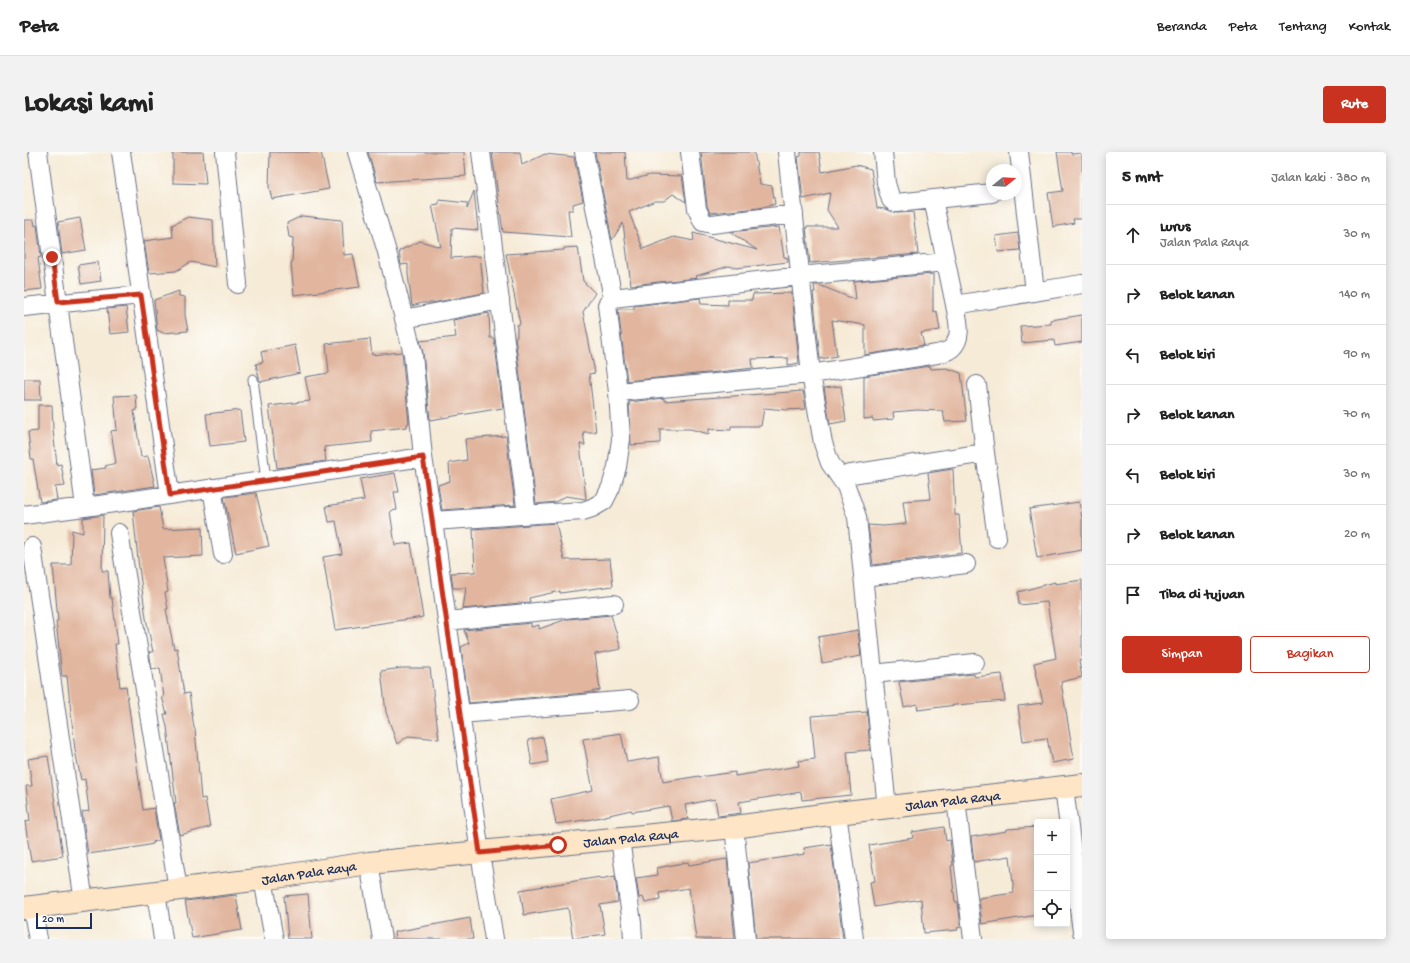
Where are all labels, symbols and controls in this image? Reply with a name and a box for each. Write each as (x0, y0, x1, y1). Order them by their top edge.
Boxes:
text: Peta (20, 16, 59, 39)
text: Beranda (1157, 19, 1207, 36)
text: Peta (1229, 19, 1257, 36)
text: Tentang (1279, 19, 1327, 36)
text: Kontak (1349, 19, 1390, 36)
button: Rute (1323, 86, 1386, 123)
text: Lokasi kami (24, 88, 154, 121)
north arrow (986, 164, 1022, 200)
text: 5 mnt (1122, 168, 1162, 188)
text: Jalan kaki · 380 m (1271, 171, 1370, 186)
text: Lurus (1160, 218, 1190, 236)
icon: ahead (1122, 224, 1144, 246)
text: 30 m (1344, 227, 1370, 242)
text: Jalan Pala Raya (1160, 236, 1249, 251)
route end (43, 248, 61, 266)
icon: right (1122, 284, 1144, 306)
text: Belok kanan (1160, 286, 1234, 304)
text: 140 m (1339, 287, 1370, 302)
icon: left (1122, 344, 1144, 366)
text: Belok kiri (1160, 346, 1215, 364)
text: 90 m (1344, 347, 1370, 362)
icon: right (1122, 404, 1144, 426)
text: Belok kanan (1160, 406, 1234, 424)
text: 70 m (1344, 407, 1370, 422)
icon: left (1122, 464, 1144, 486)
text: Belok kiri (1160, 466, 1215, 484)
text: 30 m (1344, 467, 1370, 482)
icon: right (1122, 524, 1144, 546)
text: Belok kanan (1160, 526, 1234, 544)
text: 20 m (1344, 527, 1370, 542)
icon: arrive (1122, 584, 1144, 606)
text: Tiba di tujuan (1160, 586, 1244, 604)
button: Simpan (1122, 636, 1242, 673)
button: Bagikan (1250, 636, 1370, 673)
street label: Jalan Pala Raya (904, 788, 1003, 816)
map controls (1034, 819, 1070, 927)
button: + (1034, 819, 1070, 855)
street label: Jalan Pala Raya (583, 826, 681, 853)
route start (549, 836, 567, 854)
button: − (1034, 855, 1070, 891)
street label: Jalan Pala Raya (261, 859, 359, 890)
button: locate (1034, 891, 1070, 927)
scale bar (36, 911, 92, 930)
text: 20 m (42, 914, 64, 926)

